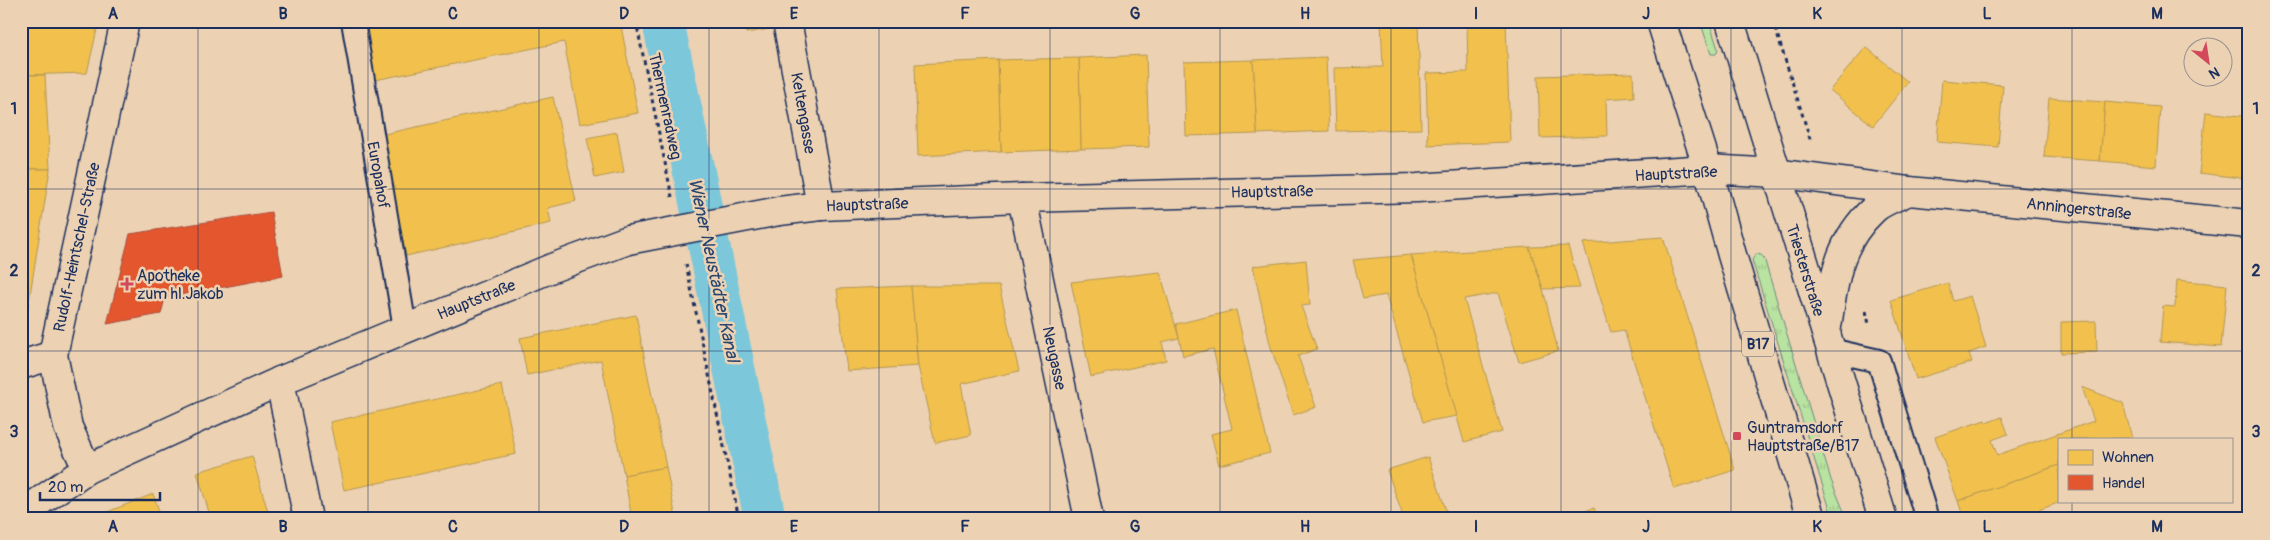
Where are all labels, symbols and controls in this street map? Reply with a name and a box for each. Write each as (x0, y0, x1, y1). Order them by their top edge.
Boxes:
text: A (108, 4, 119, 24)
text: B (278, 4, 288, 24)
text: C (448, 4, 458, 24)
text: D (619, 4, 629, 24)
text: E (790, 4, 799, 24)
text: F (960, 4, 970, 24)
text: G (1130, 4, 1141, 24)
text: H (1300, 4, 1310, 24)
text: I (1474, 4, 1478, 24)
text: J (1642, 4, 1650, 24)
text: K (1812, 4, 1822, 24)
text: L (1982, 4, 1992, 24)
text: M (2151, 4, 2163, 24)
north arrow (2182, 38, 2232, 88)
street label: Thermenradweg (644, 51, 686, 161)
text: N (2206, 63, 2223, 83)
street label: Keltengasse (786, 71, 820, 155)
text: 1 (11, 99, 17, 119)
text: 1 (2253, 99, 2259, 119)
street label: Europahof (362, 140, 394, 211)
street label: Rudolf-Heintschel-Straße (49, 161, 105, 334)
street label: Hauptstraße (1634, 162, 1718, 186)
water label: Wiener Neustädter Kanal (683, 176, 745, 366)
street label: Hauptstraße (1231, 181, 1314, 203)
street label: Hauptstraße (825, 194, 909, 216)
street label: Anningerstraße (2026, 194, 2132, 224)
street label: Triesterstraße (1782, 222, 1829, 319)
text: 2 (10, 261, 19, 281)
text: 2 (2252, 261, 2261, 281)
place label: Apotheke zum hl.Jakob (137, 266, 224, 304)
street label: Hauptstraße (434, 275, 519, 325)
marker: Apotheke zum hl.Jakob (121, 278, 133, 290)
street label: Neugasse (1038, 325, 1071, 392)
road number: B17 (1742, 332, 1774, 356)
place label: Guntramsdorf Hauptstraße/B17 (1747, 418, 1860, 456)
text: 3 (10, 422, 19, 442)
text: 3 (2252, 422, 2261, 442)
marker: Guntramsdorf Hauptstraße/B17 (1731, 430, 1743, 442)
legend (2058, 438, 2232, 502)
text: Wohnen (2102, 448, 2154, 467)
scale bar (40, 470, 160, 502)
text: Handel (2102, 474, 2145, 493)
text: 20 m (48, 478, 83, 497)
text: A (108, 517, 119, 537)
text: B (278, 517, 288, 537)
text: C (448, 517, 458, 537)
text: D (619, 517, 629, 537)
text: E (790, 517, 799, 537)
text: F (960, 517, 970, 537)
text: G (1130, 517, 1141, 537)
text: H (1300, 517, 1310, 537)
text: I (1474, 517, 1478, 537)
text: J (1642, 517, 1650, 537)
text: K (1812, 517, 1822, 537)
text: L (1982, 517, 1992, 537)
text: M (2151, 517, 2163, 537)

